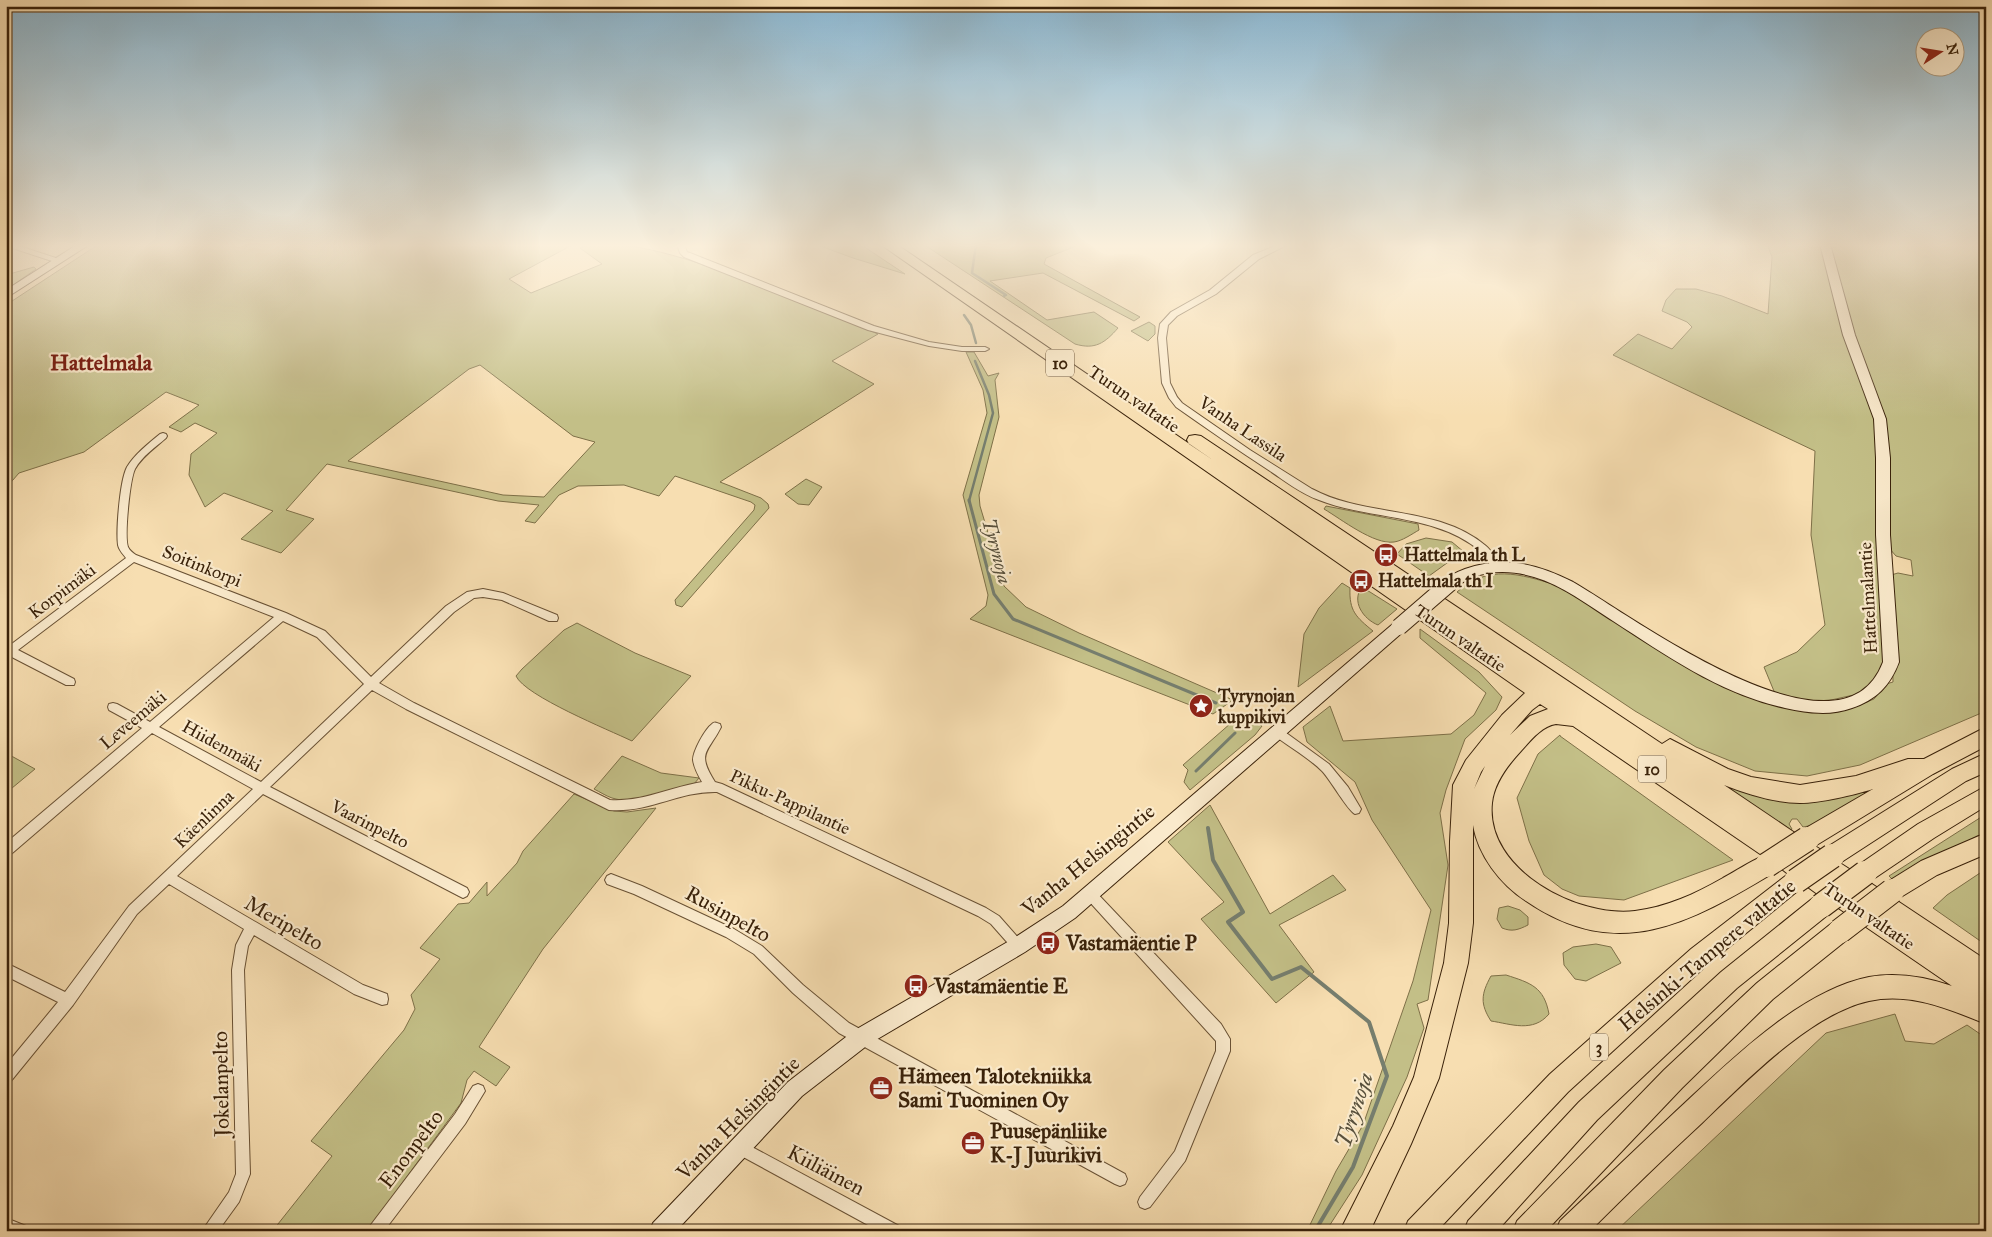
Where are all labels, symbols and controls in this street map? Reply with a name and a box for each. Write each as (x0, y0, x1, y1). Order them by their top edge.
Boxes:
north arrow (1914, 28, 1964, 78)
text: N (1943, 42, 1962, 57)
district label: Hattelmala (50, 349, 153, 376)
road number: 10 (1046, 349, 1074, 376)
street label: Turun valtatie (1084, 360, 1184, 438)
street label: Vanha Lassila (1194, 391, 1292, 467)
water label: Tyrynoja (977, 516, 1017, 586)
street label: Soitinkorpi (159, 540, 245, 592)
bus stop icon: Hattelmala th L (1373, 542, 1399, 568)
street label: Hattelmalantie (1854, 542, 1882, 654)
place label: Hattelmala th L (1404, 544, 1526, 566)
street label: Korpimäki (24, 559, 100, 623)
bus stop icon: Hattelmala th I (1348, 568, 1374, 594)
place label: Hattelmala th I (1378, 570, 1494, 592)
street label: Turun valtatie (1410, 599, 1510, 677)
place label: Tyrynojan kuppikivi (1217, 685, 1295, 729)
street label: Leveemäki (95, 686, 171, 754)
place icon: Tyrynojan kuppikivi (1188, 693, 1214, 719)
street label: Hiidenmäki (178, 715, 266, 777)
road number: 10 (1638, 756, 1666, 782)
street label: Pikku-Pappilantie (726, 764, 854, 840)
street label: Käenlinna (170, 785, 239, 853)
street label: Vaarinpelto (326, 795, 413, 853)
street label: Vanha Helsingintie (1015, 798, 1160, 922)
street label: Helsinki-Tampere valtatie (1613, 873, 1801, 1037)
street label: Turun valtatie (1819, 877, 1919, 955)
street label: Rusinpelto (681, 880, 775, 948)
street label: Meripelto (240, 890, 328, 956)
bus stop icon: Vastamäentie P (1035, 930, 1061, 956)
place label: Vastamäentie P (1065, 930, 1197, 956)
bus stop icon: Vastamäentie E (903, 973, 929, 999)
place label: Vastamäentie E (933, 973, 1068, 999)
street label: Jokelanpelto (207, 1031, 235, 1139)
road number: 3 (1590, 1034, 1608, 1060)
street label: Vanha Helsingintie (670, 1051, 805, 1186)
place label: Hämeen Talotekniikka Sami Tuominen Oy (898, 1063, 1093, 1113)
water label: Tyrynoja (1329, 1069, 1379, 1151)
office icon: Hämeen Talotekniikka Sami Tuominen Oy (868, 1075, 894, 1101)
street label: Enonpelto (373, 1104, 449, 1193)
place label: Puusepänliike K-J Juurikivi (990, 1118, 1107, 1169)
office icon: Puusepänliike K-J Juurikivi (960, 1130, 986, 1156)
street label: Kiiliäinen (783, 1139, 869, 1201)

